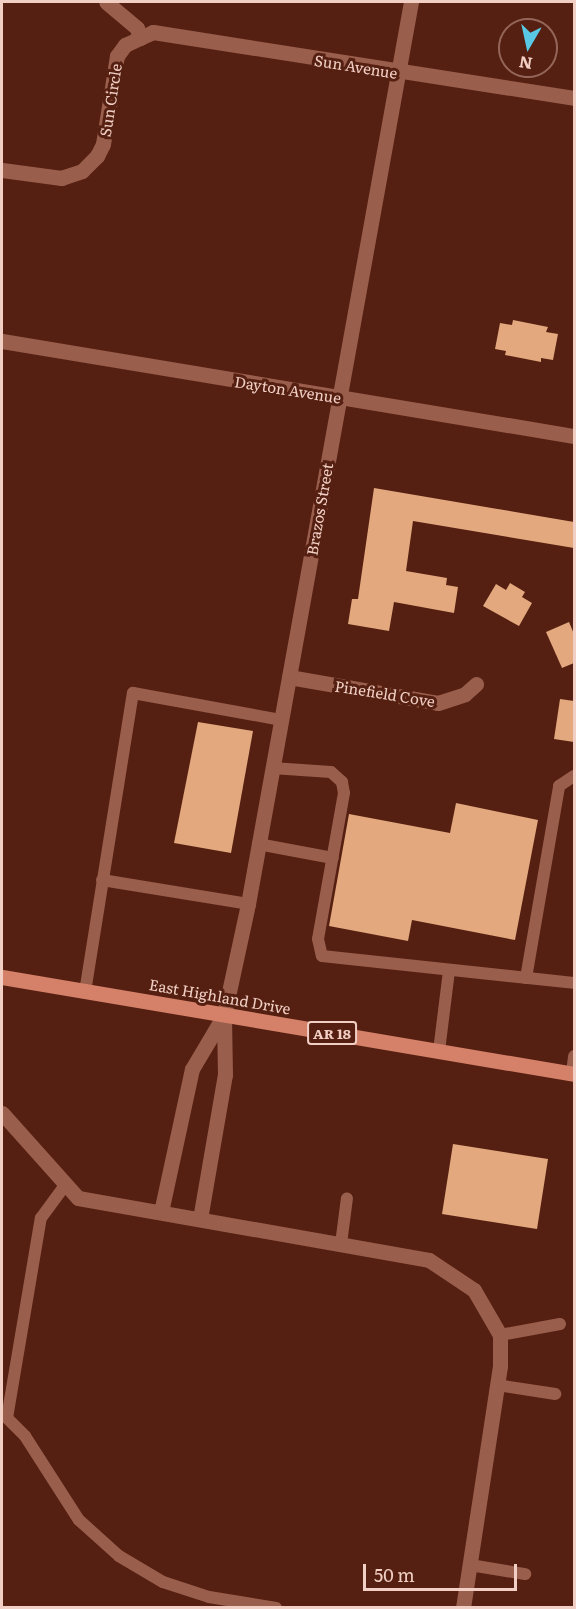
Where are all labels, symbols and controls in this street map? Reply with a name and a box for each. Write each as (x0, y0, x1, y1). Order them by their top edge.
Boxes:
north arrow (498, 18, 558, 78)
street label: Sun Avenue (313, 51, 399, 81)
text: N (517, 51, 534, 77)
street label: Sun Circle (95, 62, 125, 138)
street label: Dayton Avenue (233, 372, 343, 406)
street label: Brazos Street (302, 461, 336, 557)
street label: Pinefield Cove (334, 676, 436, 710)
street label: East Highland Drive (148, 975, 292, 1017)
road number: AR 18 (306, 1022, 358, 1044)
scale bar (366, 1552, 520, 1590)
text: 50 m (374, 1561, 415, 1588)

